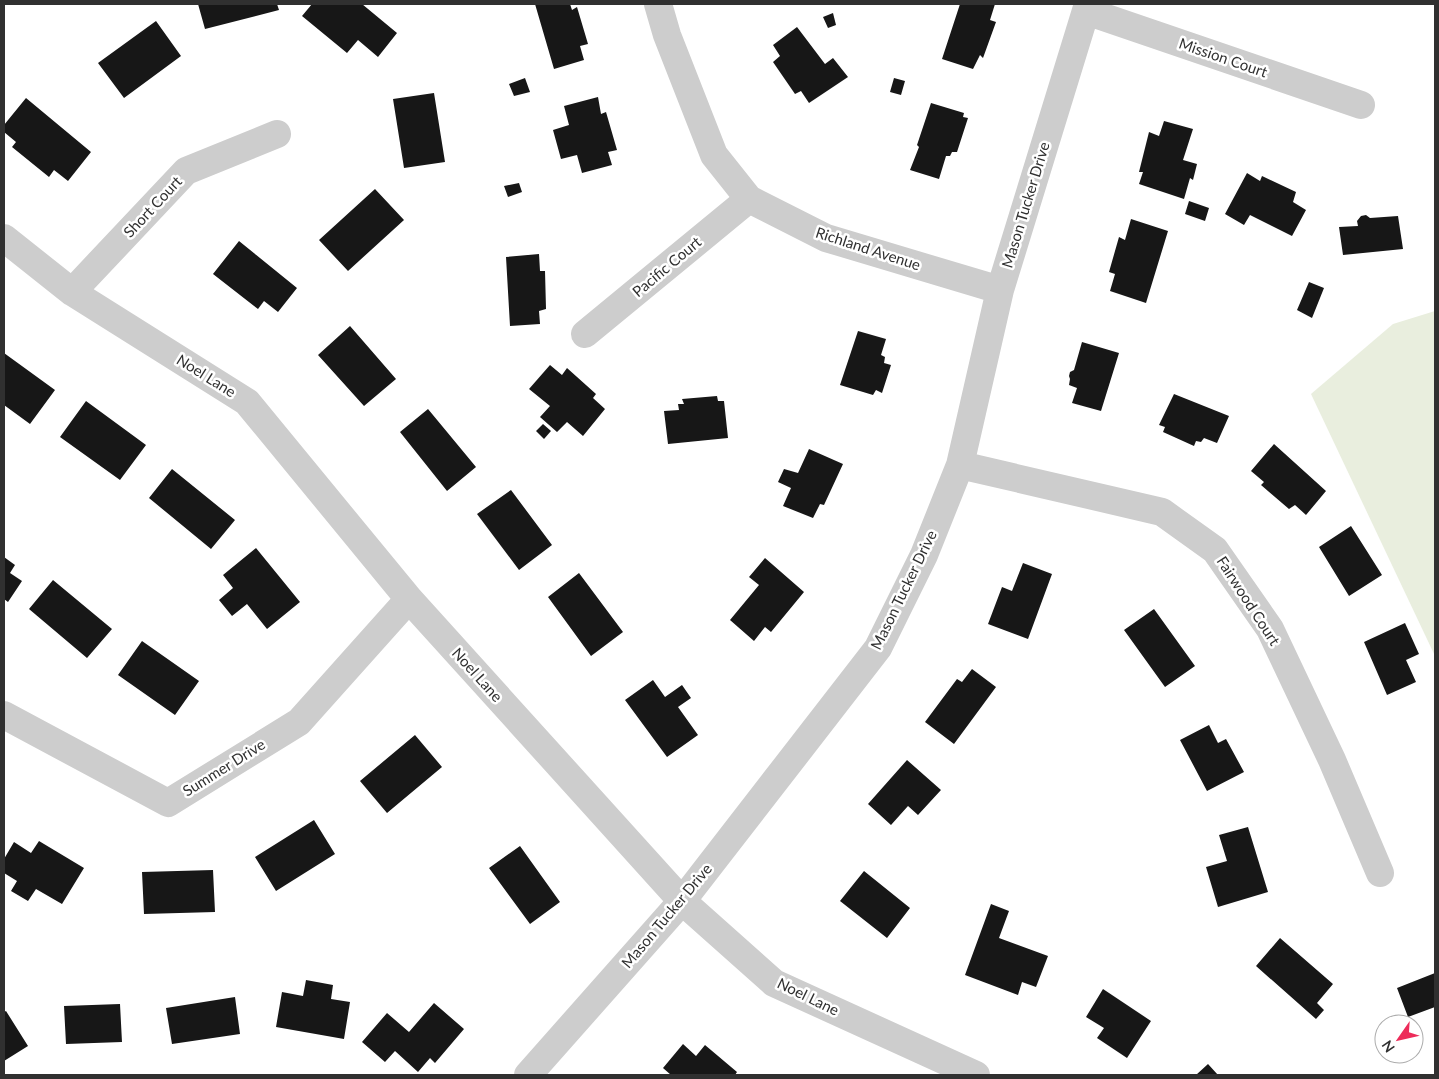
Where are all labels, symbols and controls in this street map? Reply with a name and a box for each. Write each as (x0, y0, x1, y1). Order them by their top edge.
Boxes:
street label: Mission Court (1177, 34, 1270, 81)
street label: Mason Tucker Drive (997, 140, 1053, 270)
street label: Short Court (119, 172, 186, 241)
street label: Richland Avenue (814, 223, 923, 274)
street label: Pacific Court (628, 232, 705, 300)
street label: Noel Lane (174, 350, 240, 400)
street label: Mason Tucker Drive (866, 527, 940, 652)
street label: Fairwood Court (1213, 553, 1285, 649)
street label: Noel Lane (449, 644, 507, 705)
street label: Summer Drive (179, 735, 268, 800)
street label: Mason Tucker Drive (617, 859, 715, 971)
street label: Noel Lane (775, 973, 842, 1019)
north arrow (1374, 1014, 1424, 1064)
text: N (1378, 1037, 1398, 1056)

